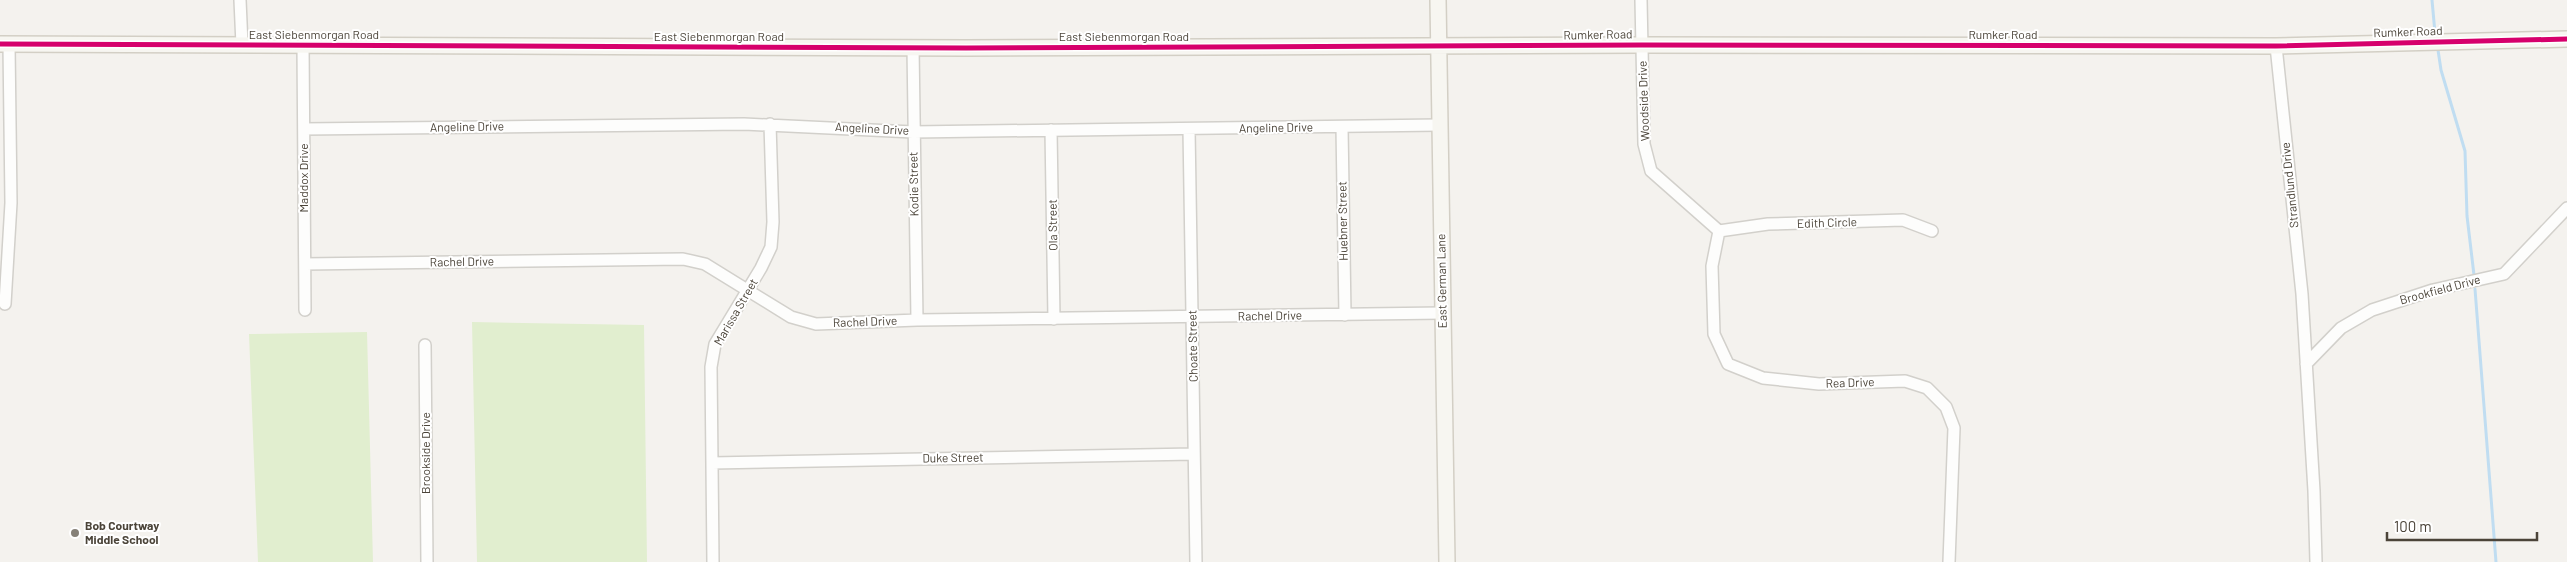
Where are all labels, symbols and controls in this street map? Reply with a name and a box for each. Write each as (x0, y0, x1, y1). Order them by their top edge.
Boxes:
street label: Rumker Road (2373, 23, 2443, 39)
street label: Rumker Road (1563, 26, 1633, 42)
street label: East Siebenmorgan Road (249, 27, 379, 41)
street label: Rumker Road (1968, 27, 2038, 41)
street label: East Siebenmorgan Road (654, 29, 784, 43)
street label: East Siebenmorgan Road (1059, 29, 1189, 43)
street label: Woodside Drive (1635, 61, 1651, 142)
street label: Angeline Drive (430, 118, 504, 134)
street label: Angeline Drive (835, 119, 910, 137)
street label: Angeline Drive (1239, 119, 1313, 135)
street label: Strandlund Drive (2278, 142, 2300, 229)
street label: Maddox Drive (296, 143, 310, 213)
street label: Kodie Street (905, 151, 921, 217)
street label: Huebner Street (1334, 181, 1350, 261)
street label: Ola Street (1045, 199, 1059, 251)
street label: Edith Circle (1797, 214, 1857, 230)
street label: East German Lane (1433, 234, 1449, 328)
street label: Rachel Drive (430, 253, 494, 269)
street label: Brookfield Drive (2398, 272, 2482, 307)
street label: Marissa Street (710, 276, 760, 347)
street label: Rachel Drive (1238, 307, 1302, 323)
street label: Choate Street (1184, 310, 1200, 382)
street label: Rachel Drive (833, 313, 897, 329)
street label: Rea Drive (1825, 374, 1875, 390)
street label: Brookside Drive (418, 412, 432, 494)
street label: Duke Street (922, 449, 984, 465)
scale bar (2387, 510, 2537, 542)
text: 100 m (2394, 517, 2432, 535)
place label: Bob Courtway Middle School (85, 518, 159, 546)
marker: Bob Courtway Middle School (69, 527, 81, 539)

